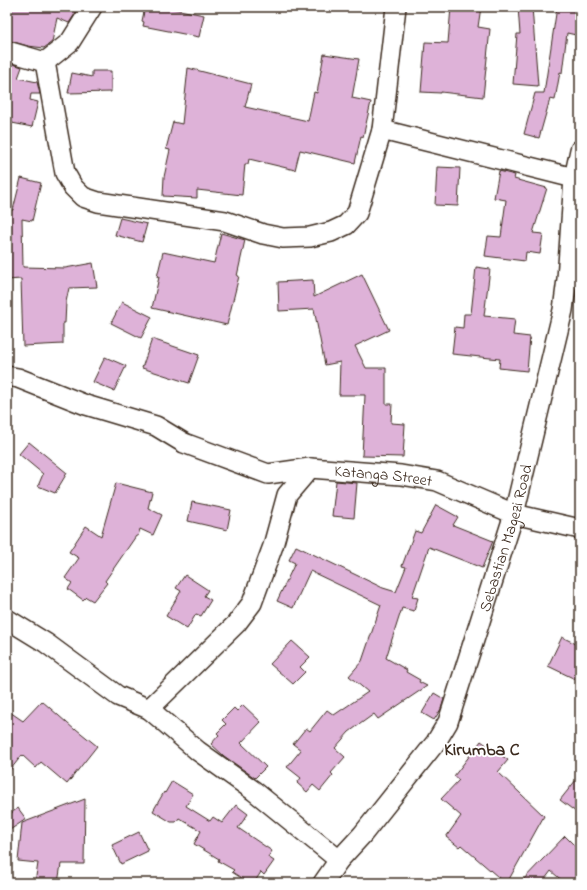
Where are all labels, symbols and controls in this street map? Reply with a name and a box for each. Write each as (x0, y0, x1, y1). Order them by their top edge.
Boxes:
street label: Katanga Street (333, 460, 435, 494)
street label: Sebastian Magezi Road (474, 462, 540, 615)
district label: Kirumba C (444, 738, 520, 764)

